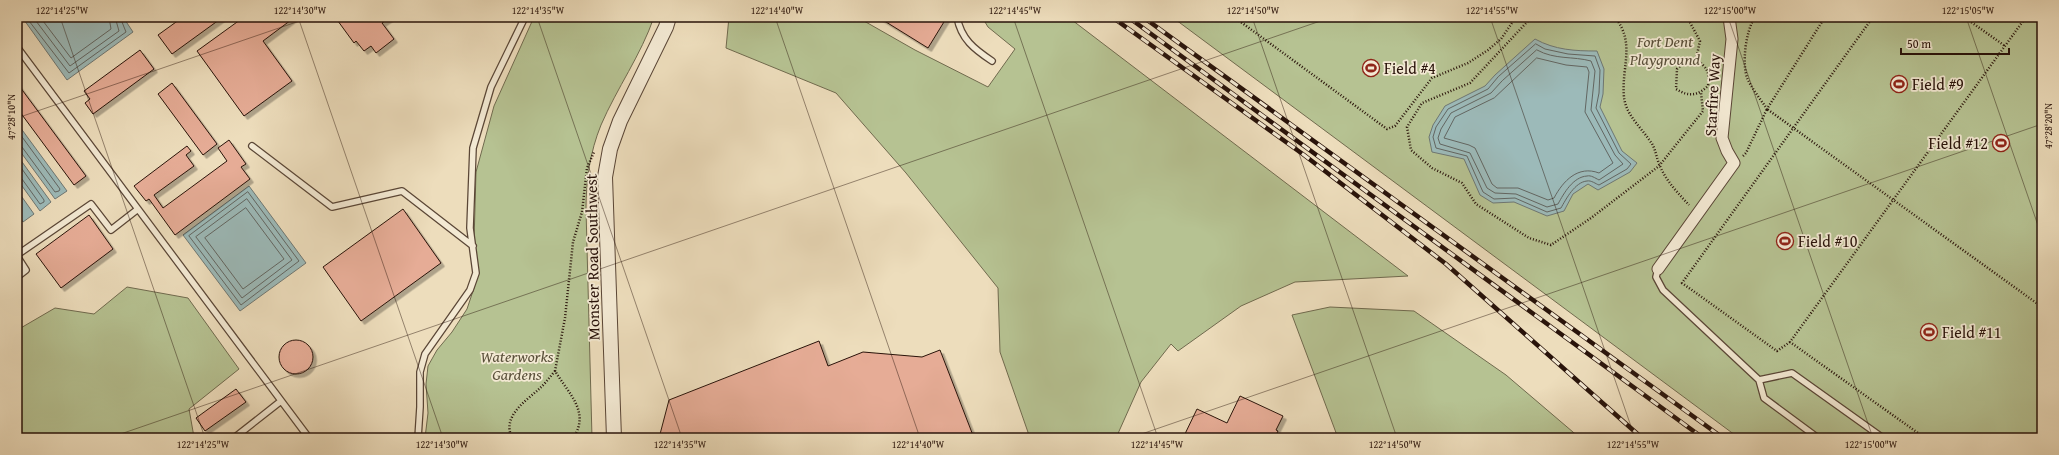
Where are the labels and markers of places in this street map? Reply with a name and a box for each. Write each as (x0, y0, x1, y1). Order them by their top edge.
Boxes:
place label: Field #4 (1384, 56, 1436, 80)
sports icon: Field #4 (1361, 58, 1381, 78)
place label: Field #9 (1912, 72, 1964, 96)
sports icon: Field #9 (1889, 74, 1909, 94)
place label: Field #12 (1929, 131, 1988, 155)
sports icon: Field #12 (1991, 133, 2011, 153)
place label: Field #10 (1798, 229, 1858, 253)
sports icon: Field #10 (1775, 231, 1795, 251)
place label: Field #11 (1942, 320, 2001, 344)
sports icon: Field #11 (1919, 322, 1939, 342)

